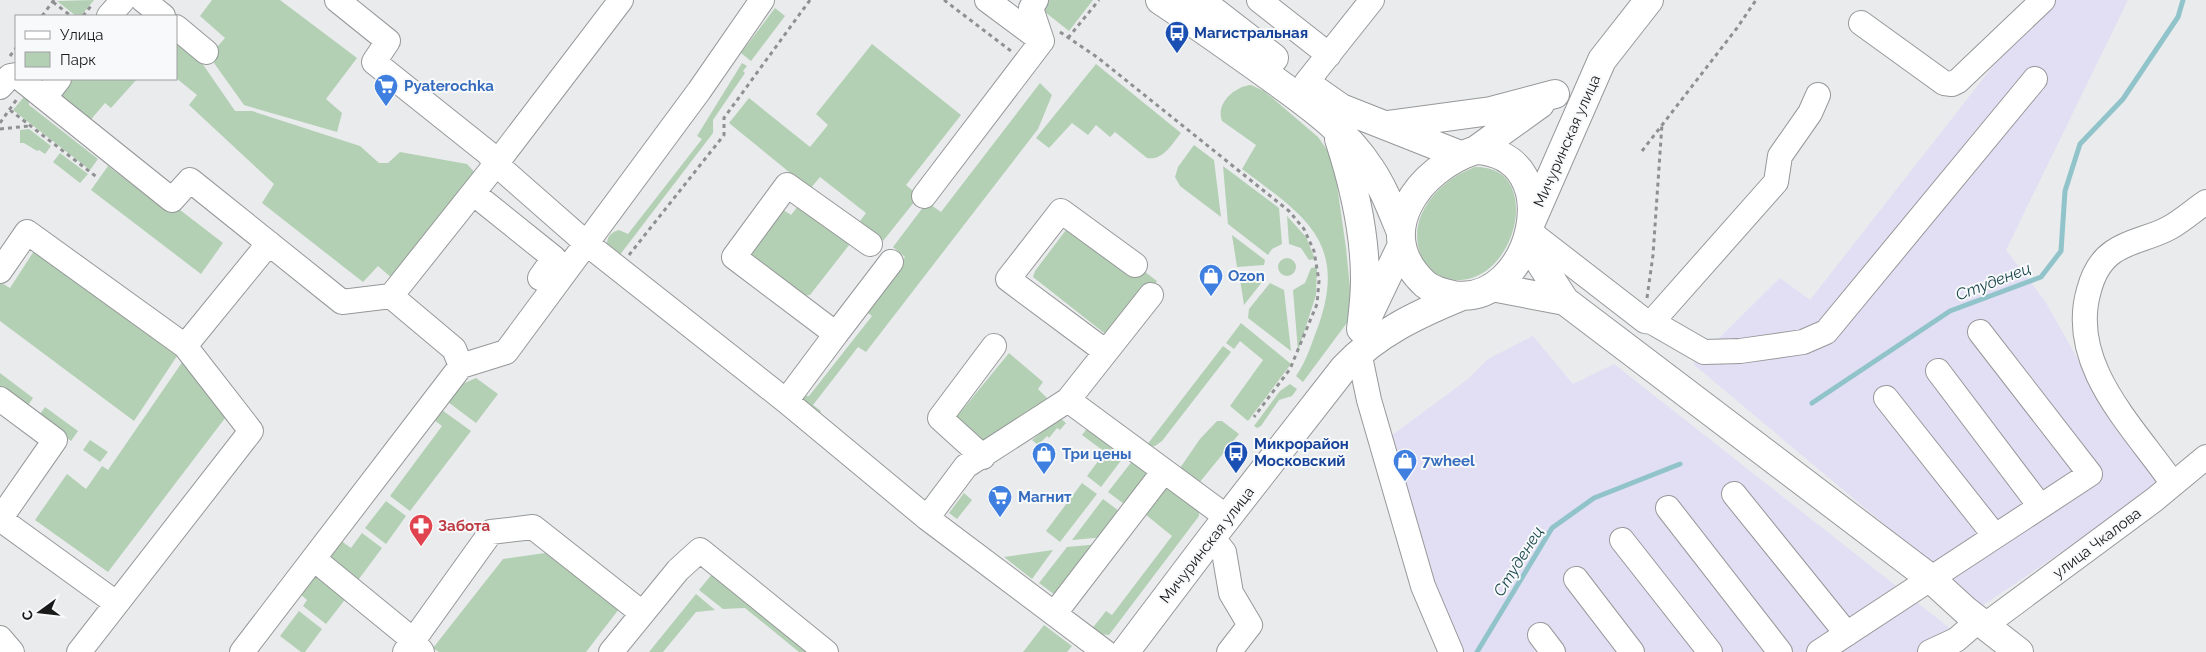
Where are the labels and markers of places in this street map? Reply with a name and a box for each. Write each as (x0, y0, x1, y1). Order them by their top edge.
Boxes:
bus stop icon: Магистральная (1164, 20, 1190, 54)
place label: Магистральная (1194, 24, 1308, 42)
supermarket icon: Pyaterochka (373, 73, 399, 107)
place label: Pyaterochka (404, 77, 494, 95)
shop icon: Ozon (1198, 263, 1224, 297)
place label: Ozon (1228, 267, 1265, 285)
place label: Микрорайон Московский (1254, 435, 1349, 470)
bus stop icon: Микрорайон Московский (1223, 440, 1249, 474)
shop icon: Три цены (1031, 441, 1057, 475)
place label: Три цены (1062, 445, 1131, 463)
shop icon: 7wheel (1392, 448, 1418, 482)
place label: 7wheel (1422, 452, 1475, 470)
supermarket icon: Магнит (987, 484, 1013, 518)
place label: Магнит (1018, 488, 1072, 506)
pharmacy icon: Забота (408, 513, 434, 547)
place label: Забота (438, 517, 491, 535)

